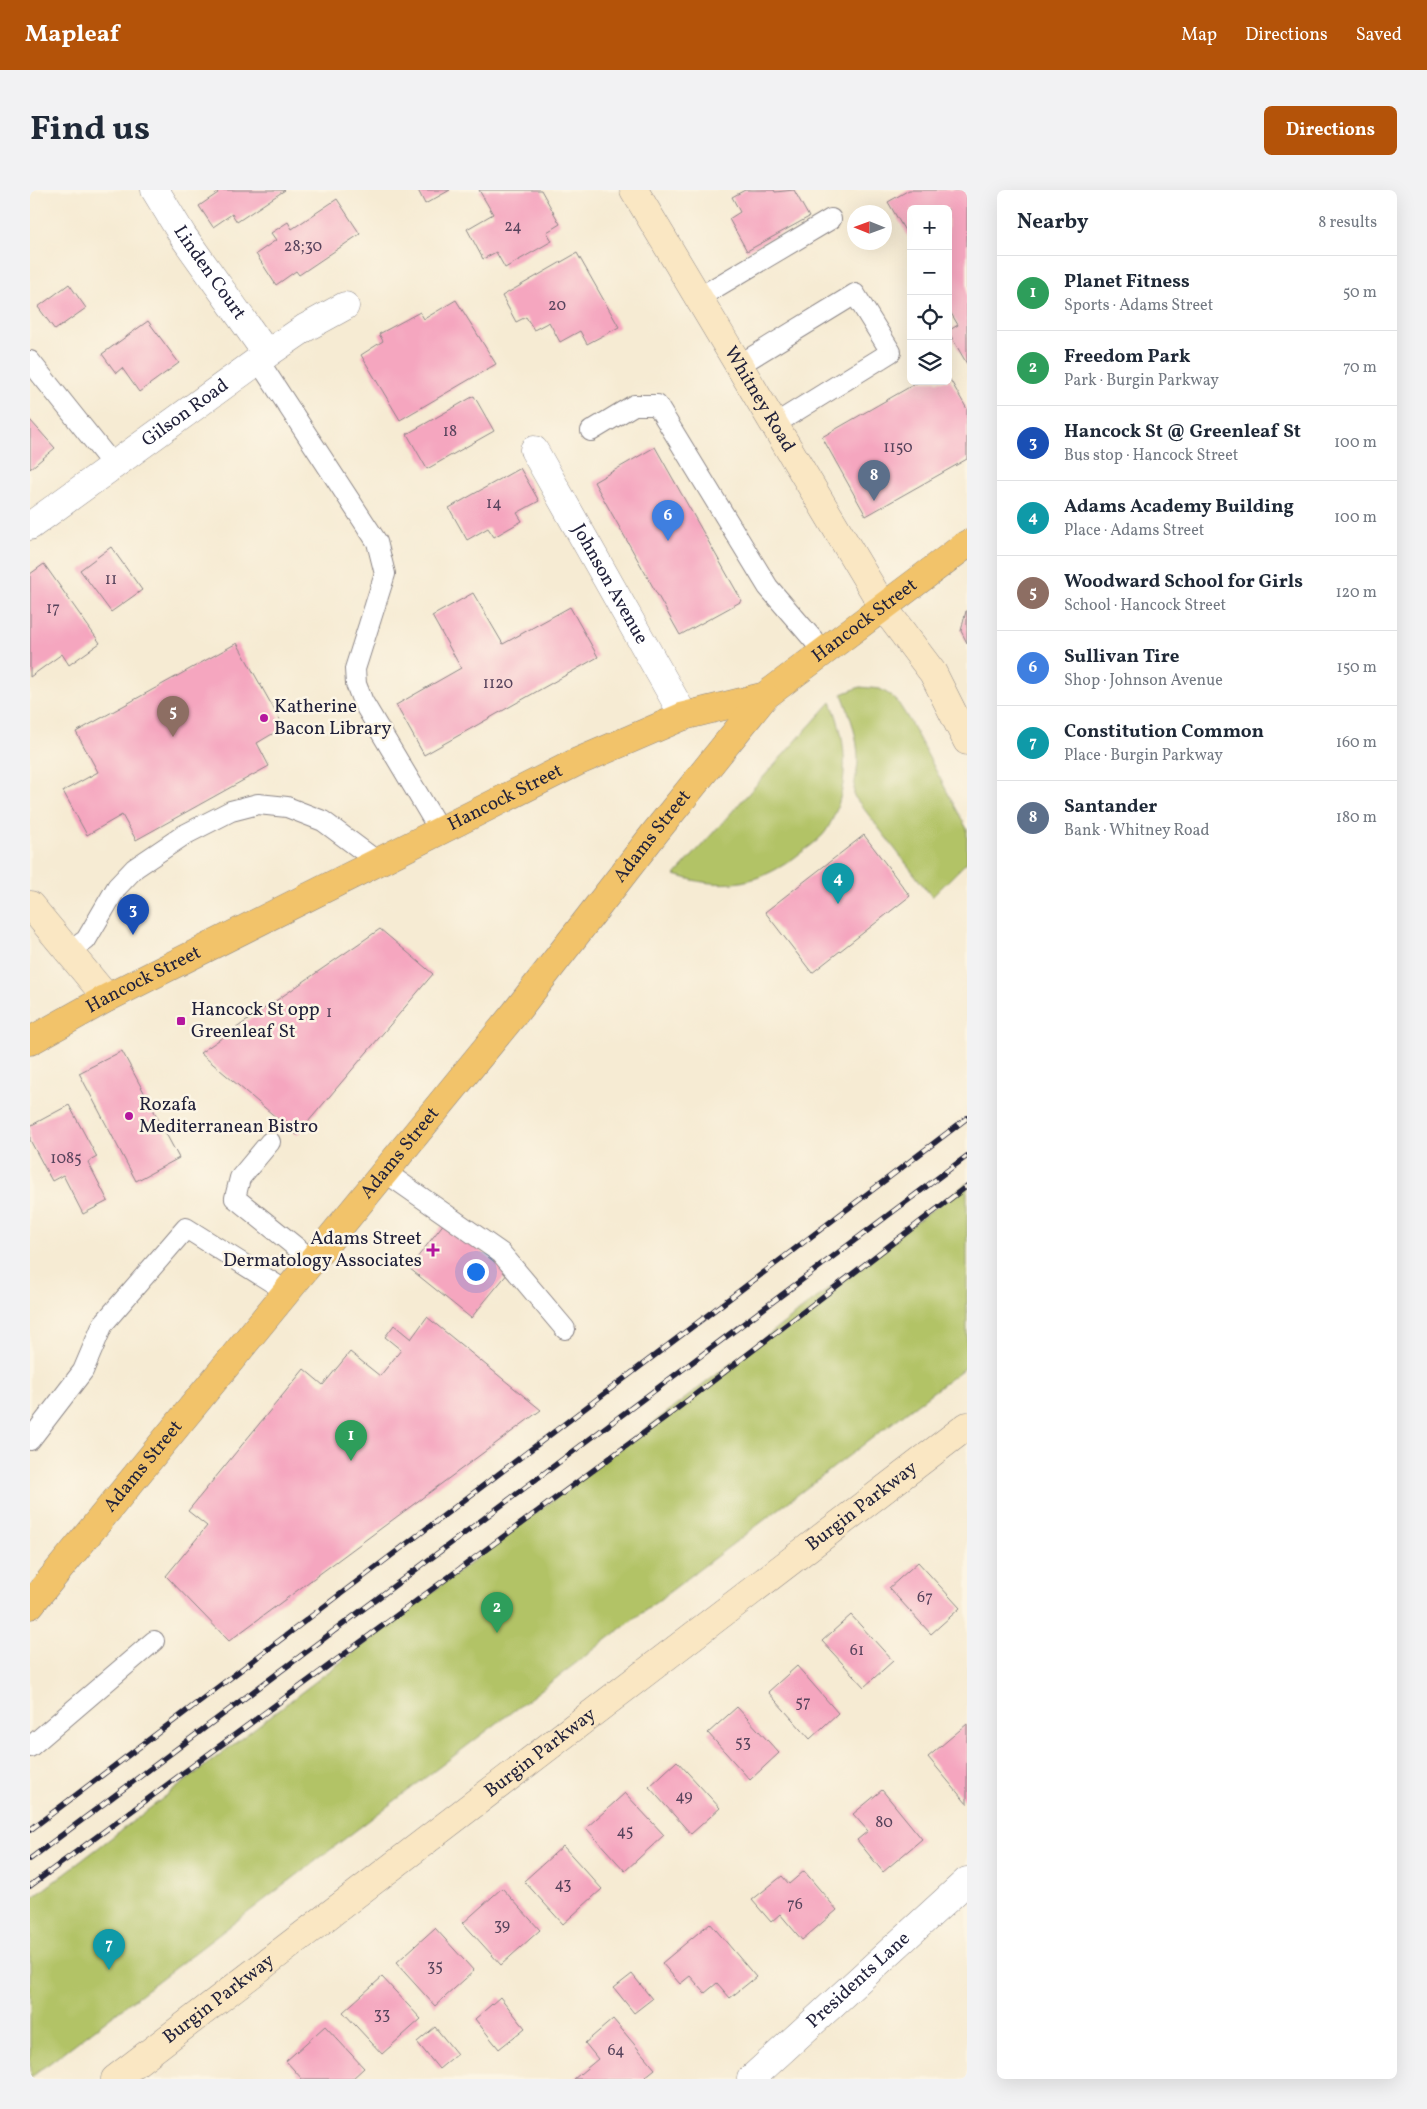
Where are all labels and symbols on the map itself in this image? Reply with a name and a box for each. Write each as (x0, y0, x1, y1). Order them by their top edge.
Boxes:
north arrow (847, 205, 892, 250)
house number: 24 (504, 216, 522, 238)
street label: Linden Court (167, 221, 252, 326)
house number: 28;30 (284, 236, 322, 258)
house number: 20 (548, 295, 566, 317)
street label: Whitney Road (717, 342, 801, 457)
street label: Gilson Road (137, 373, 234, 454)
house number: 18 (443, 421, 457, 443)
house number: 1150 (883, 437, 913, 459)
pin: 8 (858, 460, 890, 501)
house number: 14 (486, 493, 502, 515)
pin: 6 (652, 500, 684, 541)
street label: Johnson Avenue (565, 519, 654, 649)
house number: 11 (105, 569, 117, 591)
street label: Hancock Street (807, 572, 923, 669)
house number: 17 (46, 598, 60, 620)
house number: 1120 (483, 673, 513, 695)
place label: Katherine Bacon Library (274, 694, 391, 742)
pin: 5 (157, 696, 189, 737)
marker: Katherine Bacon Library (258, 712, 270, 724)
street label: Hancock Street (443, 758, 568, 838)
street label: Adams Street (608, 784, 698, 888)
pin: 4 (822, 863, 854, 904)
pin: 3 (117, 894, 149, 935)
street label: Hancock Street (81, 940, 206, 1020)
place label: Hancock St opp Greenleaf St (191, 997, 320, 1045)
house number: 1 (326, 1002, 332, 1024)
marker: Hancock St opp Greenleaf St (175, 1015, 187, 1027)
place label: Rozafa Mediterranean Bistro (139, 1092, 318, 1140)
street label: Adams Street (355, 1102, 446, 1205)
marker: Rozafa Mediterranean Bistro (123, 1110, 135, 1122)
house number: 1085 (50, 1148, 82, 1170)
place label: Adams Street Dermatology Associates (223, 1226, 422, 1274)
marker: Adams Street Dermatology Associates (426, 1243, 440, 1257)
your location (463, 1259, 489, 1285)
street label: Adams Street (98, 1415, 189, 1518)
pin: 1 (335, 1420, 367, 1461)
street label: Burgin Parkway (801, 1456, 923, 1558)
house number: 67 (917, 1587, 933, 1609)
pin: 2 (481, 1592, 513, 1633)
house number: 61 (850, 1640, 864, 1662)
house number: 57 (795, 1692, 811, 1714)
street label: Burgin Parkway (479, 1702, 601, 1804)
house number: 53 (735, 1732, 751, 1754)
house number: 49 (675, 1786, 693, 1808)
house number: 80 (875, 1812, 893, 1834)
house number: 45 (617, 1821, 633, 1843)
house number: 43 (554, 1874, 572, 1896)
house number: 76 (787, 1894, 803, 1916)
house number: 39 (494, 1915, 510, 1937)
street label: Presidents Lane (801, 1926, 916, 2035)
pin: 7 (93, 1929, 125, 1970)
street label: Burgin Parkway (158, 1948, 280, 2050)
house number: 35 (427, 1956, 443, 1978)
house number: 33 (374, 2004, 390, 2026)
house number: 64 (607, 2040, 625, 2062)

